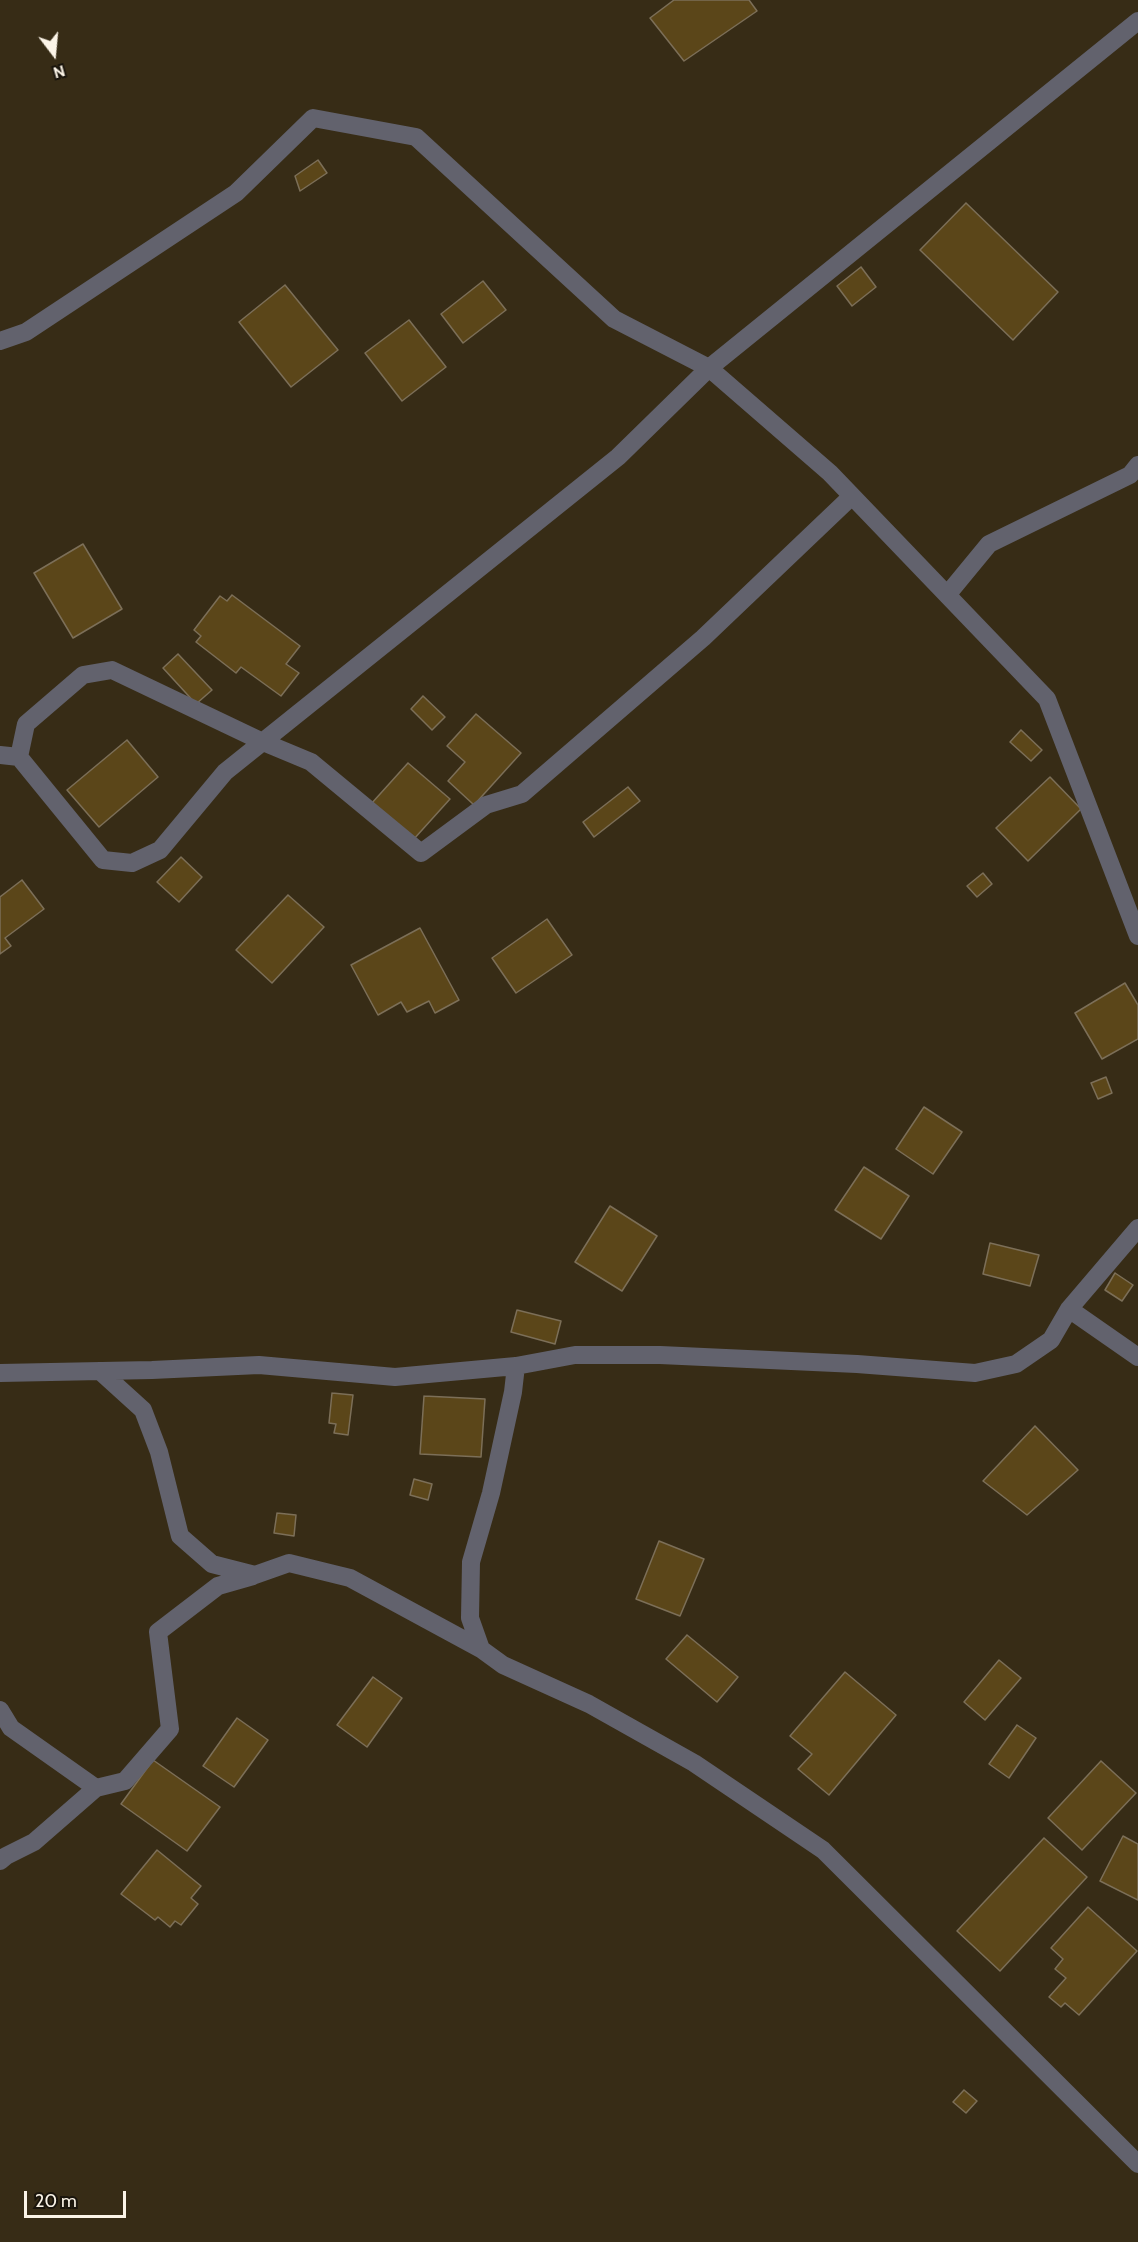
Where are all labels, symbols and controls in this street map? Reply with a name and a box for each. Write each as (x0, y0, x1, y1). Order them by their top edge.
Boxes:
north arrow (24, 24, 84, 84)
text: N (51, 61, 67, 82)
scale bar (27, 2179, 129, 2217)
text: 20 m (35, 2190, 77, 2212)

